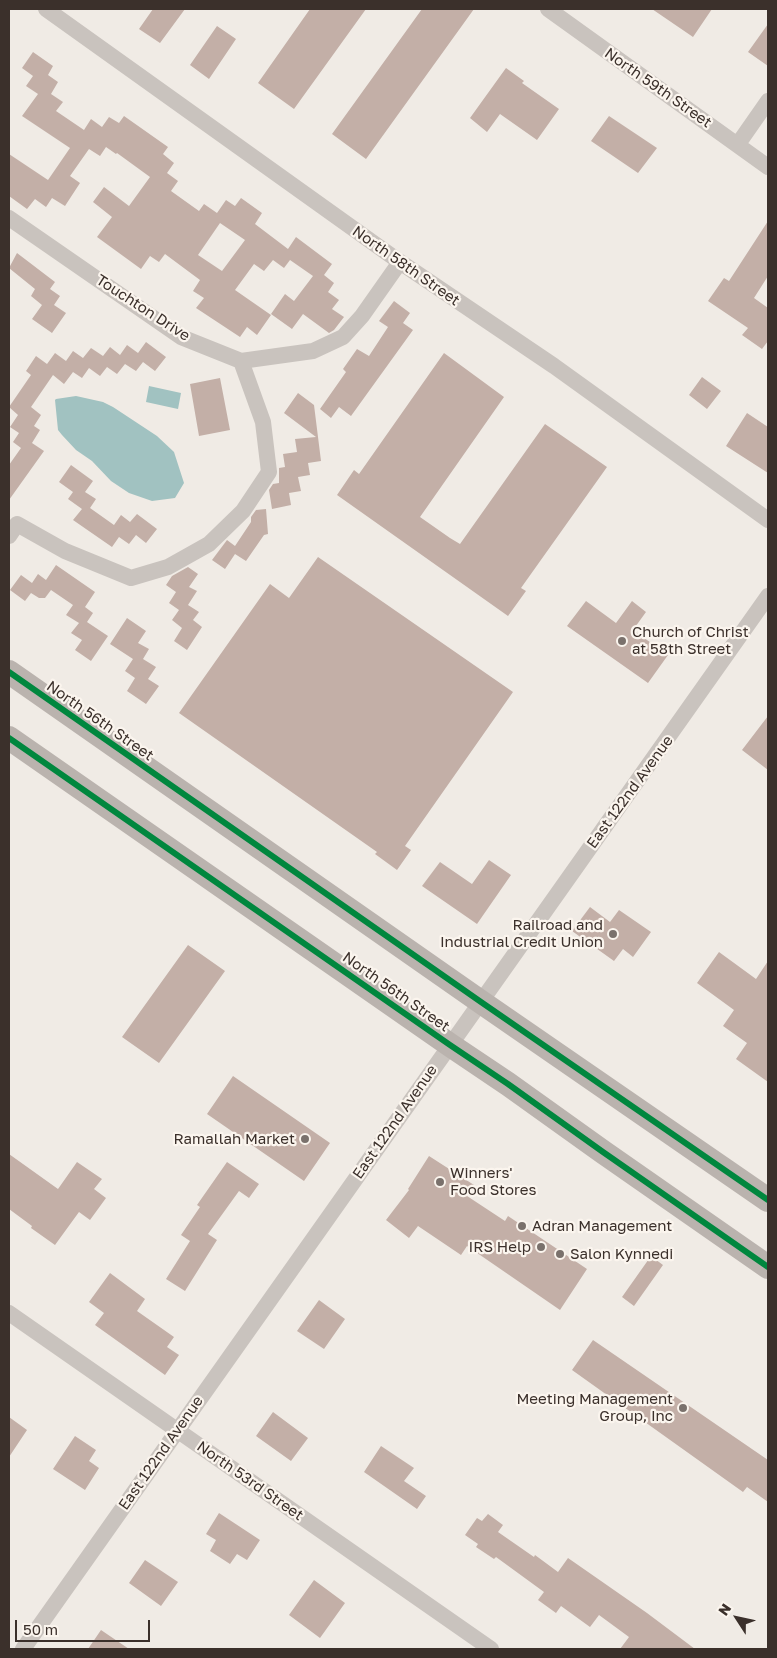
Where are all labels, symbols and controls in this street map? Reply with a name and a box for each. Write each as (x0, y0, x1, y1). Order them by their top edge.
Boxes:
street label: North 59th Street (601, 44, 715, 132)
street label: North 58th Street (349, 222, 463, 310)
street label: Touchton Drive (93, 271, 193, 345)
place label: Church of Christ at 58th Street (632, 623, 749, 658)
marker: Church of Christ at 58th Street (616, 635, 628, 647)
street label: North 56th Street (43, 677, 157, 765)
street label: East 122nd Avenue (583, 732, 677, 852)
place label: Railroad and Industrial Credit Union (440, 916, 603, 951)
marker: Railroad and Industrial Credit Union (607, 928, 619, 940)
street label: North 56th Street (339, 948, 453, 1036)
street label: East 122nd Avenue (349, 1062, 441, 1182)
place label: Ramallah Market (174, 1130, 295, 1148)
marker: Ramallah Market (299, 1133, 311, 1145)
place label: Winners' Food Stores (450, 1164, 536, 1199)
marker: Winners' Food Stores (434, 1176, 446, 1188)
place label: Adran Management (532, 1217, 672, 1235)
marker: Adran Management (516, 1220, 528, 1232)
place label: IRS Help (469, 1238, 531, 1256)
marker: IRS Help (535, 1241, 547, 1253)
place label: Salon Kynnedi (570, 1245, 673, 1263)
marker: Salon Kynnedi (554, 1248, 566, 1260)
place label: Meeting Management Group, Inc (516, 1390, 673, 1425)
street label: East 122nd Avenue (115, 1393, 207, 1513)
marker: Meeting Management Group, Inc (677, 1402, 689, 1414)
street label: North 53rd Street (193, 1437, 307, 1525)
north arrow (712, 1593, 762, 1643)
text: N (714, 1600, 734, 1618)
scale bar (18, 1610, 152, 1642)
text: 50 m (23, 1620, 58, 1638)

